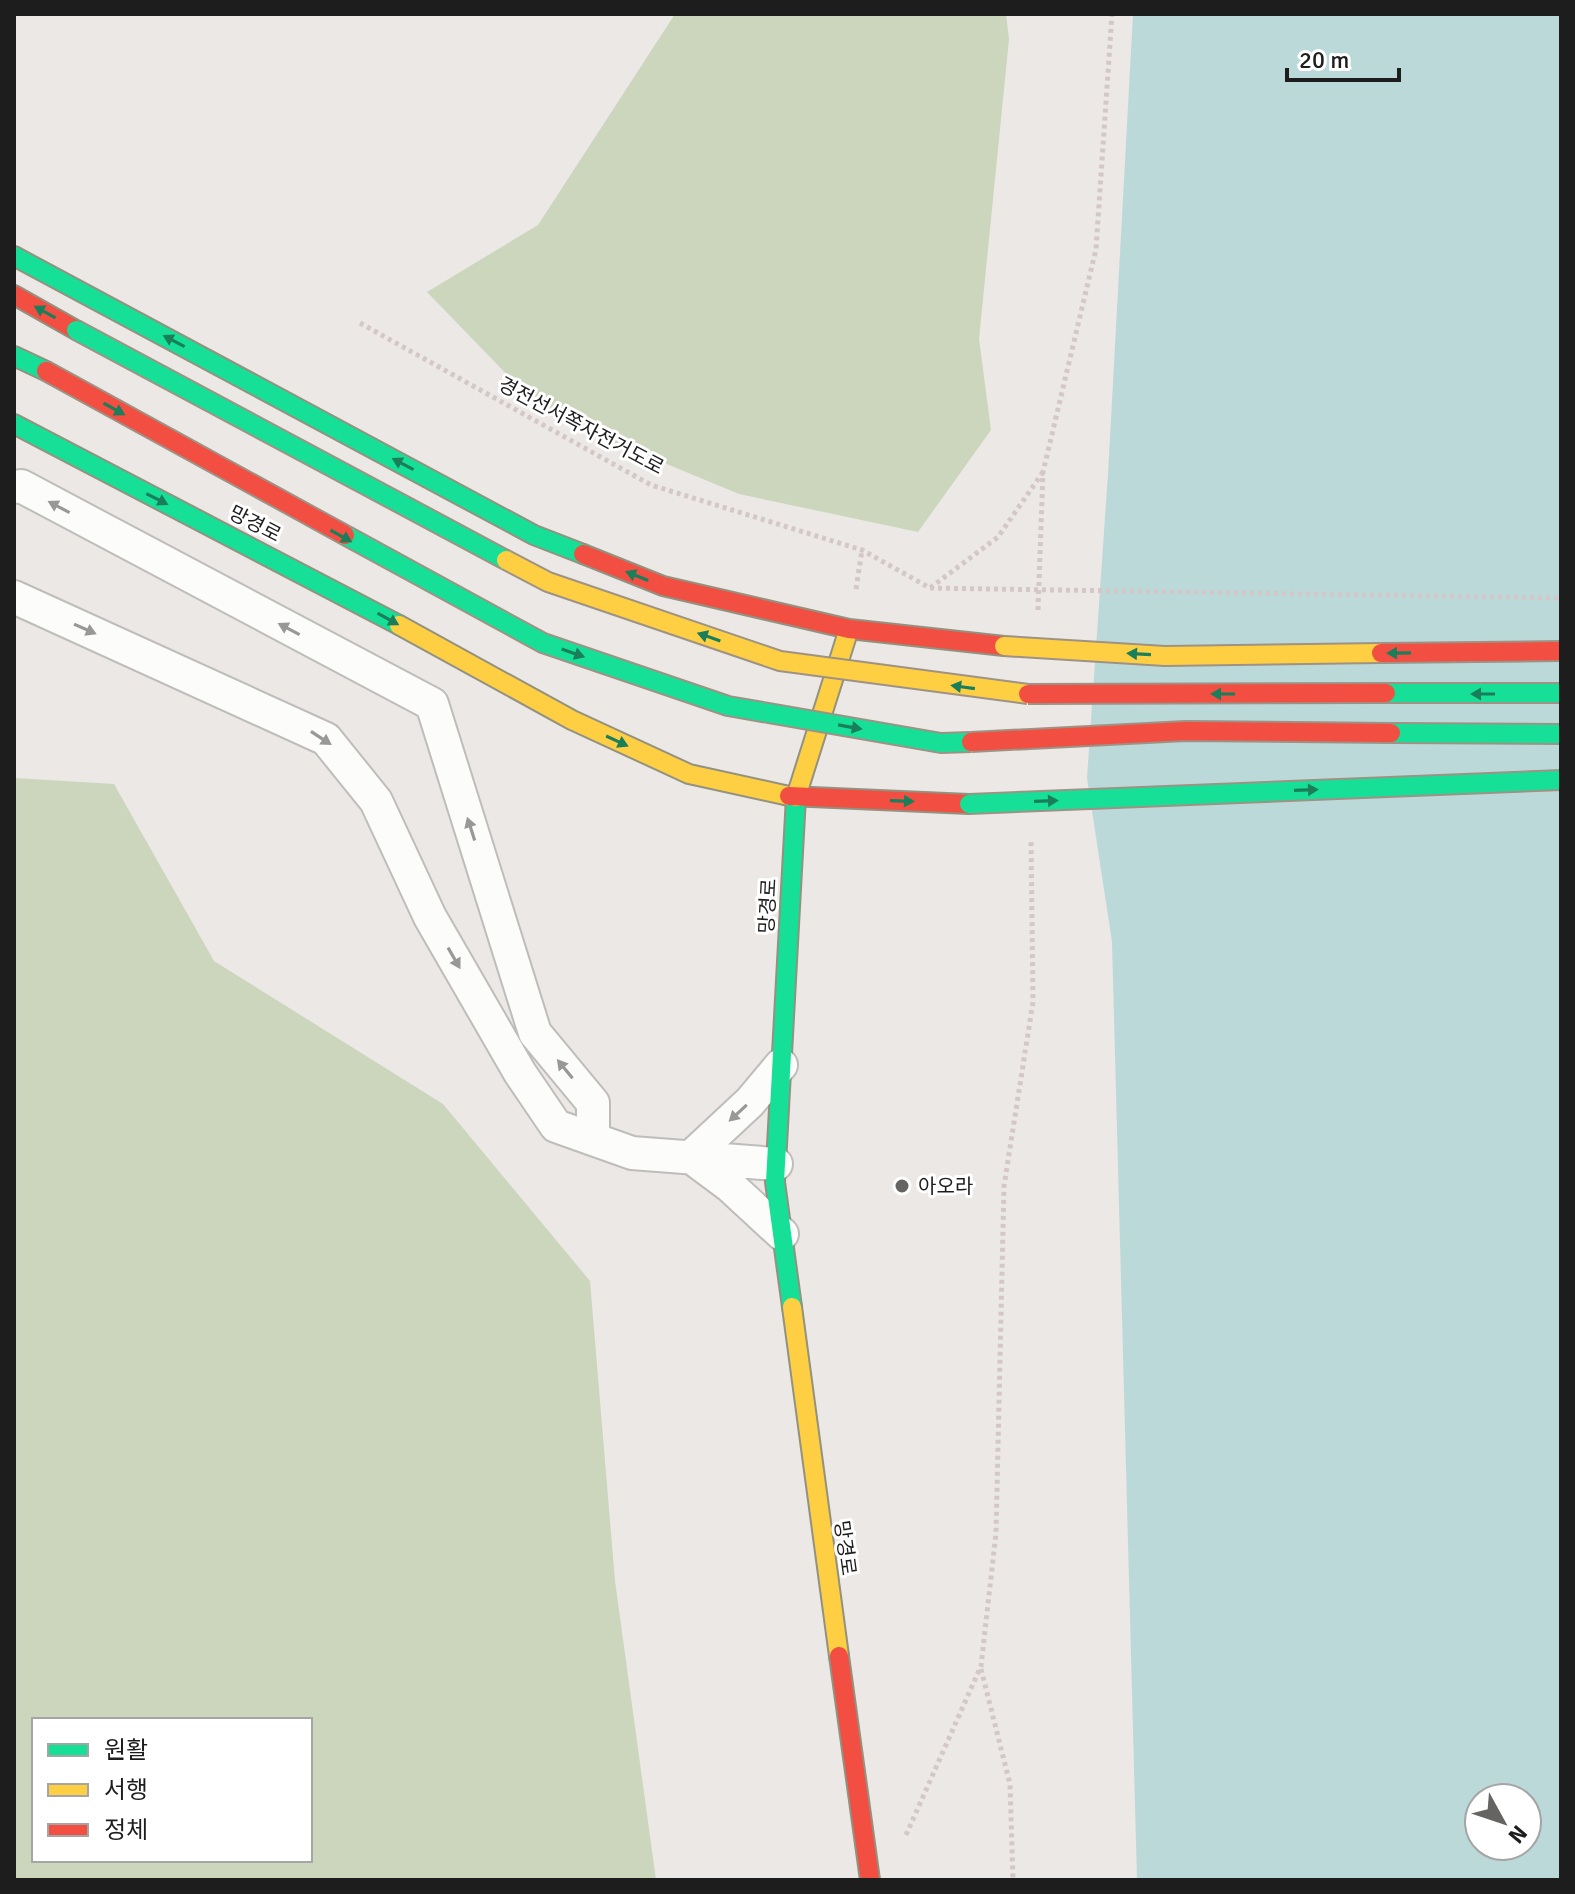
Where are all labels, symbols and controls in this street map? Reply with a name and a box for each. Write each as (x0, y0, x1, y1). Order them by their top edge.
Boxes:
scale bar (1287, 32, 1399, 82)
text: 20 m (1299, 45, 1349, 75)
one-way arrow (34, 306, 56, 320)
one-way arrow (163, 334, 186, 348)
street label: 경전선서쪽자전거도로 (494, 372, 668, 480)
one-way arrow (103, 402, 125, 416)
one-way arrow (392, 458, 415, 471)
one-way arrow (146, 493, 169, 506)
one-way arrow (48, 500, 70, 514)
street label: 망경로 (225, 500, 285, 548)
one-way arrow (330, 529, 353, 542)
one-way arrow (625, 570, 649, 583)
one-way arrow (377, 612, 399, 626)
one-way arrow (277, 622, 300, 635)
one-way arrow (73, 623, 97, 636)
one-way arrow (697, 631, 721, 643)
one-way arrow (1386, 647, 1411, 659)
one-way arrow (561, 648, 585, 660)
one-way arrow (1126, 648, 1151, 661)
one-way arrow (951, 680, 976, 693)
one-way arrow (1210, 688, 1235, 700)
one-way arrow (1470, 688, 1495, 700)
one-way arrow (838, 721, 863, 734)
one-way arrow (310, 731, 331, 746)
one-way arrow (606, 734, 629, 748)
one-way arrow (1294, 783, 1319, 796)
one-way arrow (1034, 794, 1059, 807)
one-way arrow (890, 795, 915, 808)
one-way arrow (464, 817, 476, 841)
street label: 망경로 (754, 878, 782, 934)
one-way arrow (447, 947, 461, 970)
one-way arrow (557, 1059, 573, 1079)
one-way arrow (729, 1103, 748, 1122)
place label: 아오라 (918, 1174, 973, 1199)
marker: 아오라 (893, 1177, 911, 1195)
street label: 망경로 (829, 1519, 861, 1577)
legend (32, 1718, 312, 1862)
text: 원활 (104, 1735, 148, 1765)
text: 서행 (104, 1775, 148, 1805)
north arrow (1463, 1782, 1543, 1862)
text: 정체 (104, 1815, 148, 1845)
text: N (1503, 1820, 1533, 1849)

